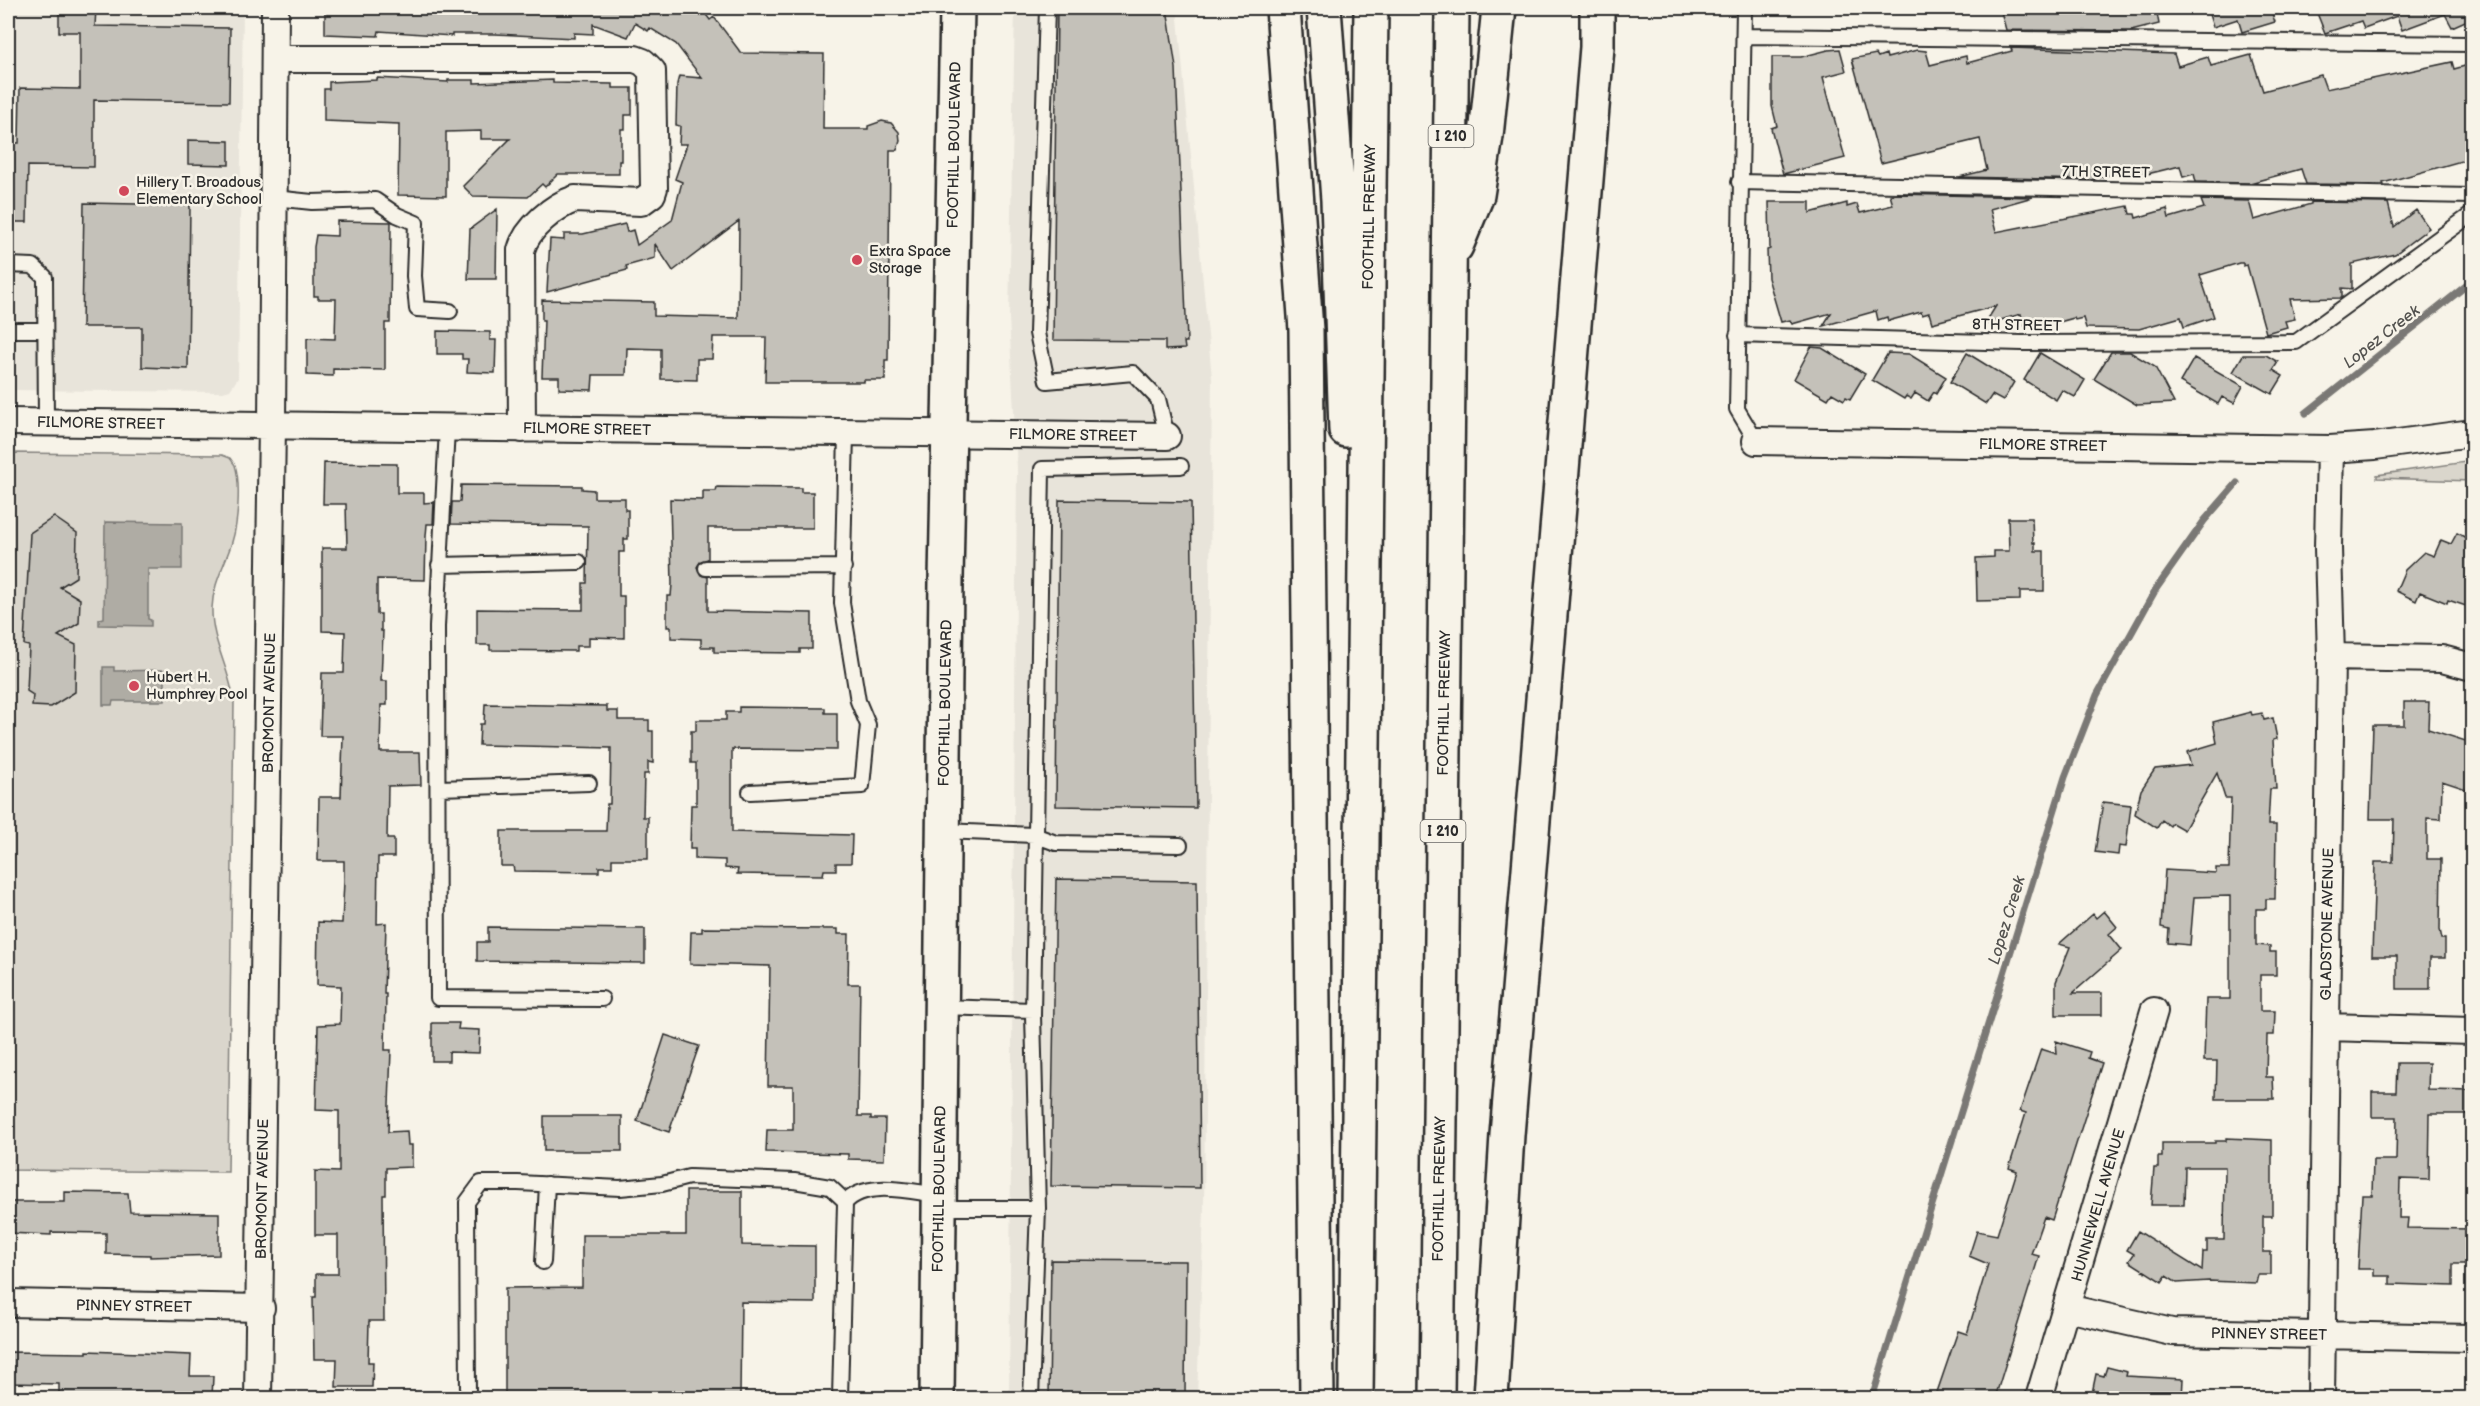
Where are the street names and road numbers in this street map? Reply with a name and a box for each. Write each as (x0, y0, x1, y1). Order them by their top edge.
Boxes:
street label: FOOTHILL BOULEVARD (944, 61, 965, 229)
road number: I 210 (1428, 125, 1474, 147)
street label: FOOTHILL FREEWAY (1359, 144, 1380, 290)
street label: 7TH STREET (2062, 162, 2150, 183)
street label: 8TH STREET (1972, 315, 2062, 336)
street label: FILMORE STREET (37, 413, 165, 434)
street label: FILMORE STREET (523, 419, 651, 440)
street label: FILMORE STREET (1009, 425, 1137, 446)
street label: FILMORE STREET (1979, 435, 2107, 456)
street label: FOOTHILL BOULEVARD (935, 619, 956, 787)
street label: FOOTHILL FREEWAY (1434, 630, 1455, 776)
street label: BROMONT AVENUE (259, 633, 280, 773)
road number: I 210 (1420, 820, 1466, 842)
street label: GLADSTONE AVENUE (2317, 847, 2338, 1000)
street label: FOOTHILL BOULEVARD (929, 1105, 950, 1273)
street label: FOOTHILL FREEWAY (1429, 1116, 1450, 1262)
street label: BROMONT AVENUE (252, 1119, 273, 1259)
street label: HUNNEWELL AVENUE (2068, 1126, 2129, 1284)
street label: PINNEY STREET (76, 1296, 192, 1317)
street label: PINNEY STREET (2211, 1324, 2327, 1345)

